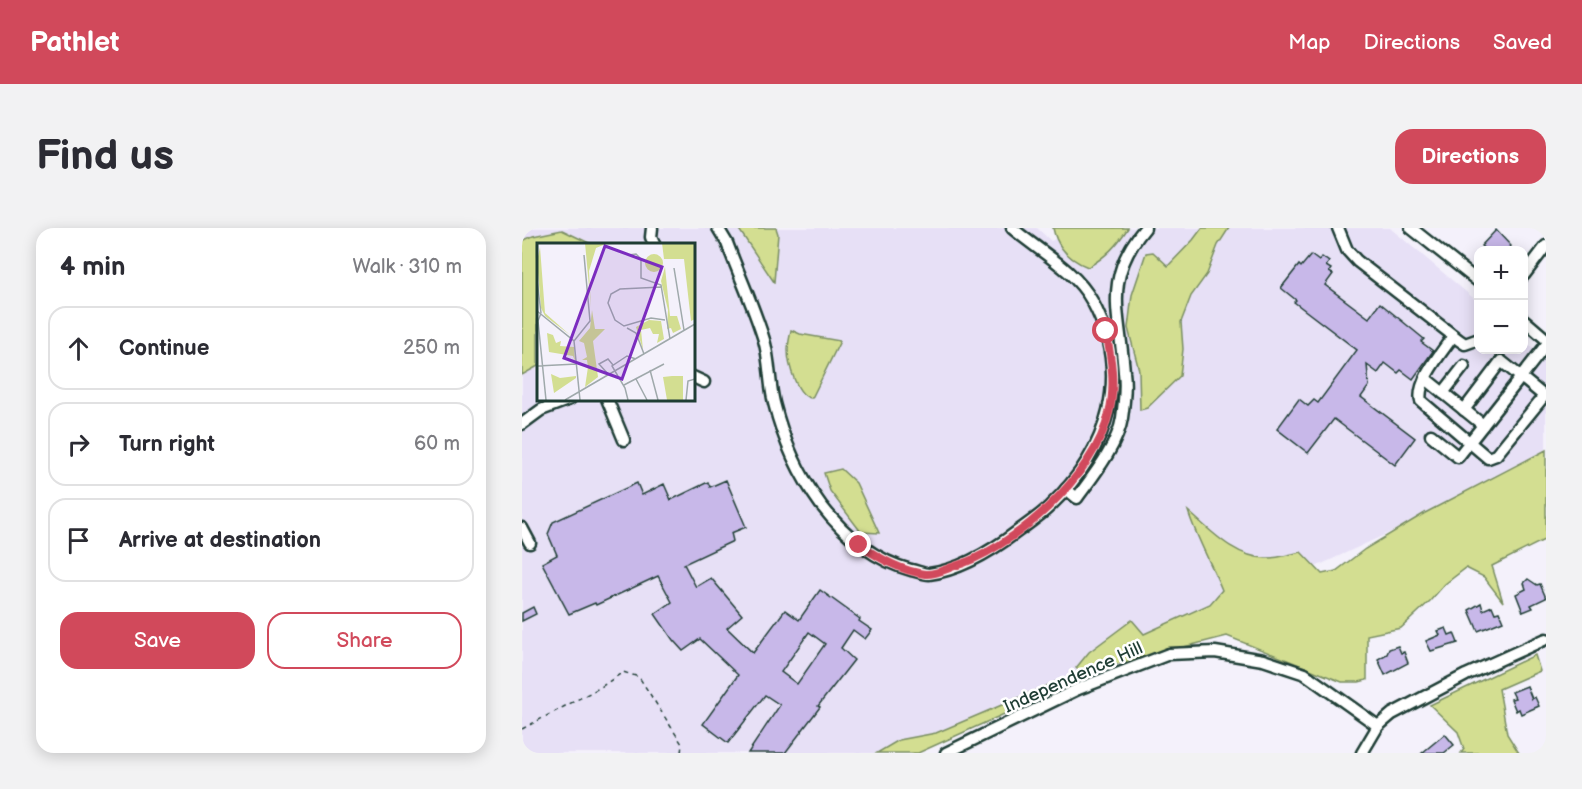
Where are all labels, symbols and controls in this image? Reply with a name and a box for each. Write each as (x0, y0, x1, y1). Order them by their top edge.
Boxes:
text: Pathlet (30, 26, 119, 59)
text: Map (1288, 30, 1331, 55)
text: Directions (1364, 30, 1460, 55)
text: Saved (1493, 30, 1552, 55)
button: Directions (1395, 129, 1546, 184)
text: Find us (36, 131, 174, 182)
inset map (537, 243, 694, 400)
map controls (1474, 246, 1528, 354)
button: + (1474, 246, 1528, 300)
text: 4 min (60, 252, 125, 283)
text: Walk · 310 m (353, 255, 462, 279)
button: − (1474, 300, 1528, 354)
route start (1092, 317, 1118, 343)
icon: ahead (62, 332, 95, 365)
text: Continue (119, 335, 209, 362)
text: 250 m (403, 336, 460, 360)
icon: right (62, 428, 95, 461)
text: Turn right (119, 431, 215, 458)
text: 60 m (414, 432, 460, 456)
icon: arrive (62, 524, 95, 557)
text: Arrive at destination (119, 527, 321, 554)
route end (845, 531, 871, 557)
button: Save (60, 612, 255, 669)
button: Share (267, 612, 462, 669)
street label: Independence Hill (1001, 637, 1146, 717)

